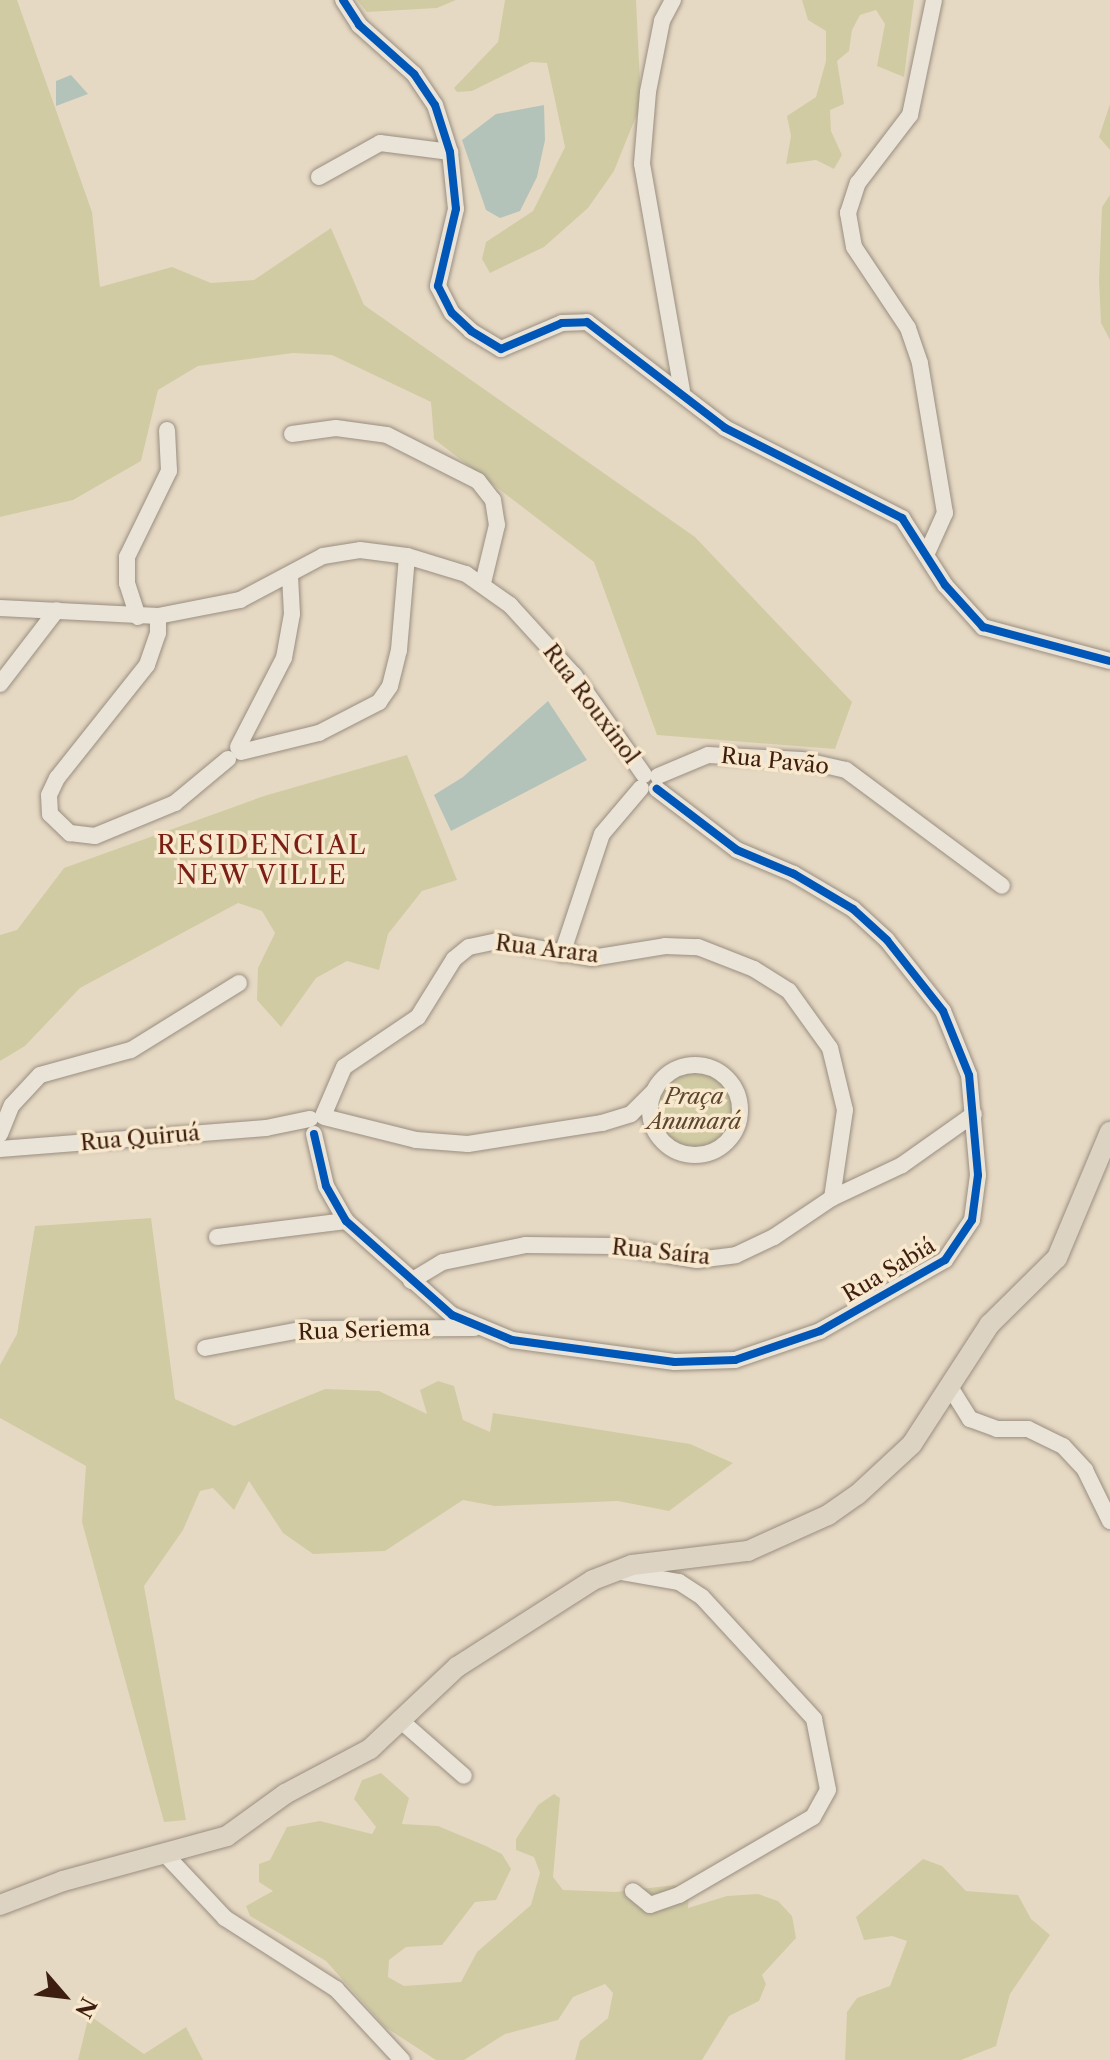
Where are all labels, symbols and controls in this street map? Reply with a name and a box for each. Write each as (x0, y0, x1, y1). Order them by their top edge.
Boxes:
street label: Rua Rouxinol (537, 639, 645, 769)
street label: Rua Pavão (720, 742, 830, 780)
district label: RESIDENCIAL NEW VILLE (157, 830, 367, 892)
street label: Rua Arara (493, 930, 601, 968)
park label: Praça Anumará (647, 1083, 741, 1134)
street label: Rua Quiruá (79, 1120, 201, 1156)
street label: Rua Sabiá (838, 1232, 940, 1308)
street label: Rua Saíra (610, 1234, 712, 1270)
street label: Rua Seriema (297, 1314, 431, 1346)
north arrow (24, 1956, 104, 2036)
text: N (69, 1993, 102, 2022)

